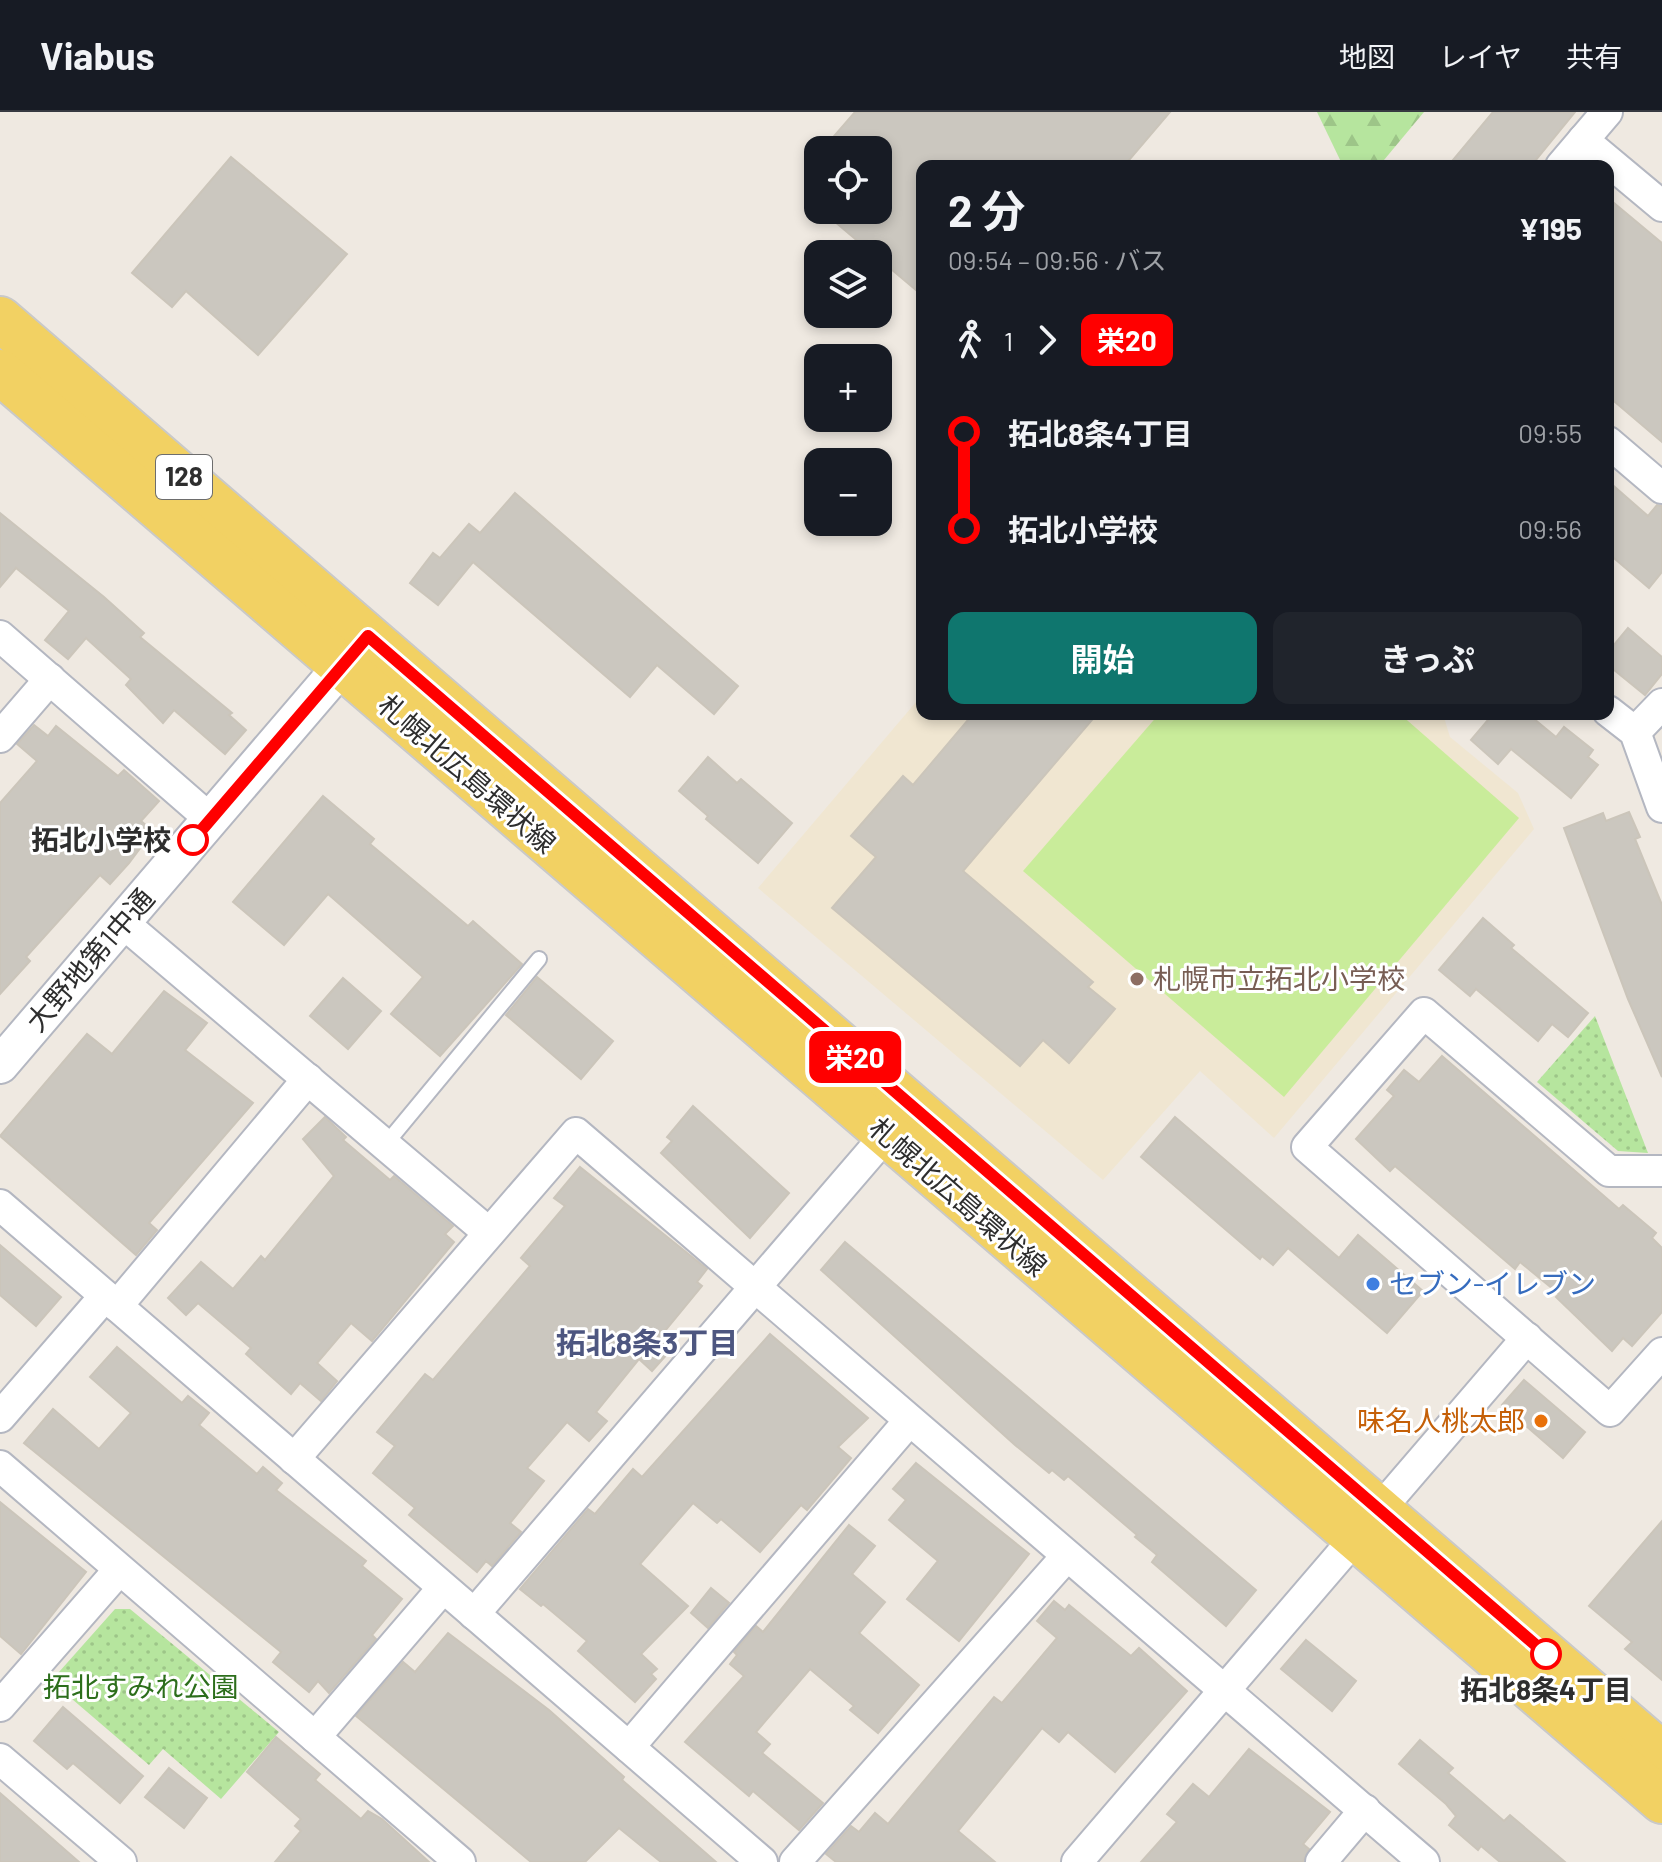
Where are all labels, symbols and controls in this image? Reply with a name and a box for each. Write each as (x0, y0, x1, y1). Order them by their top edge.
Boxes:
text: Viabus (40, 32, 155, 78)
text: 地図 (1339, 39, 1395, 73)
text: レイヤ (1439, 39, 1522, 73)
text: 共有 (1566, 39, 1622, 73)
map controls (804, 136, 892, 536)
button: locate (804, 136, 892, 224)
text: 2 分 (948, 183, 1025, 236)
text: ¥195 (1519, 210, 1582, 246)
button: layers (804, 240, 892, 328)
text: 09:54 – 09:56 · バス (948, 244, 1167, 275)
icon: walk (948, 318, 992, 362)
icon: forward (1025, 318, 1069, 362)
text: 栄20 (1097, 323, 1157, 357)
text: 1 (1004, 325, 1013, 356)
button: + (804, 344, 892, 432)
text: 拓北8条4丁目 (1008, 415, 1192, 451)
text: 09:55 (1518, 417, 1582, 448)
button: − (804, 448, 892, 536)
road number: 128 (156, 455, 212, 499)
text: 拓北小学校 (1008, 511, 1158, 547)
text: 09:56 (1518, 513, 1582, 544)
button: 開始 (948, 612, 1257, 704)
button: きっぷ (1273, 612, 1582, 704)
street label: 札幌北広島環状線 (372, 687, 563, 860)
place label: 拓北小学校 (31, 822, 171, 856)
marker: 拓北小学校 (178, 825, 208, 855)
street label: 大野地第1中通 (18, 881, 160, 1038)
place label: 札幌市立拓北小学校 (1153, 961, 1405, 995)
marker: 札幌市立拓北小学校 (1128, 970, 1146, 988)
line badge: 栄20 (809, 1031, 901, 1083)
text: 栄20 (825, 1040, 885, 1074)
street label: 札幌北広島環状線 (863, 1110, 1054, 1283)
place label: セブン-イレブン (1389, 1266, 1596, 1300)
marker: セブン-イレブン (1364, 1275, 1382, 1293)
district label: 拓北8条3丁目 (556, 1324, 738, 1360)
place label: 味名人桃太郎 (1357, 1403, 1525, 1437)
marker: 味名人桃太郎 (1532, 1412, 1550, 1430)
marker: 拓北8条4丁目 (1531, 1639, 1561, 1669)
park label: 拓北すみれ公園 (43, 1669, 239, 1703)
place label: 拓北8条4丁目 (1460, 1672, 1632, 1706)

